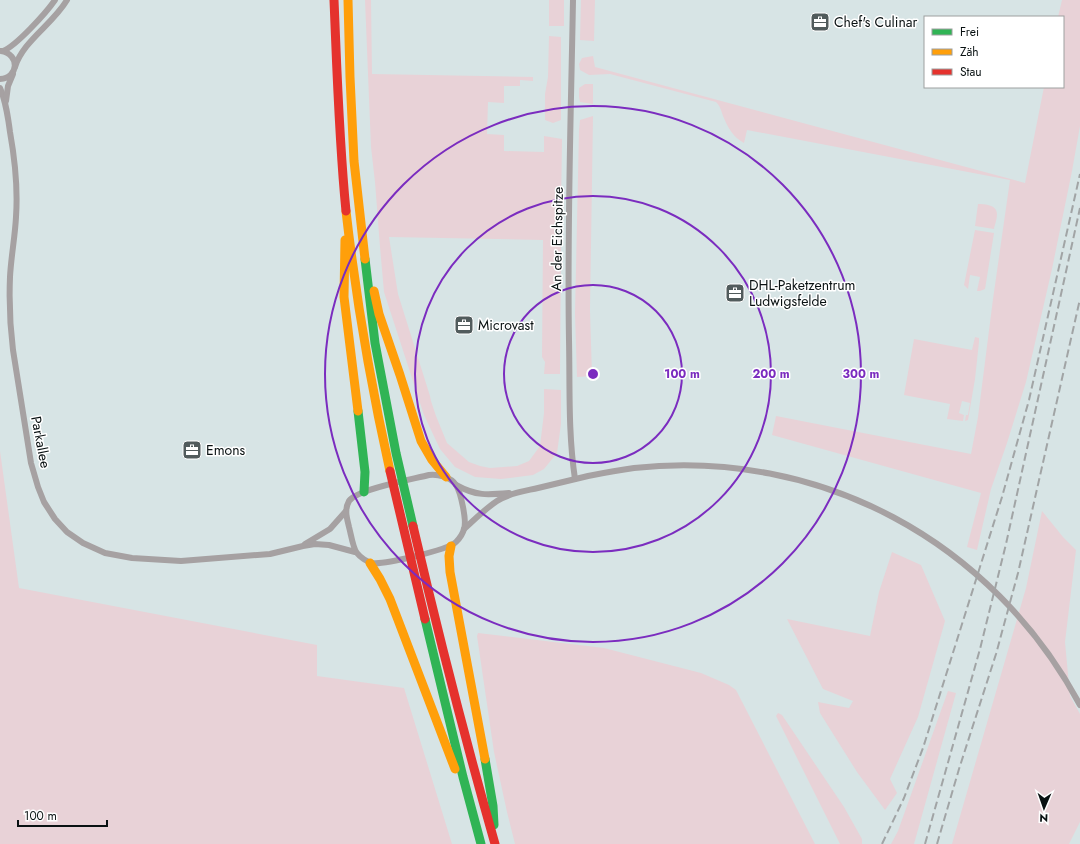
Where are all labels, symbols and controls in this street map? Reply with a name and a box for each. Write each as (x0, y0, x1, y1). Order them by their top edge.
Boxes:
office icon: Chef's Culinar (809, 11, 831, 33)
place label: Chef's Culinar (834, 12, 917, 32)
legend (924, 16, 1064, 88)
text: Frei (960, 23, 979, 41)
text: Zäh (960, 43, 979, 61)
text: Stau (960, 63, 982, 81)
street label: An der Eichspitze (546, 187, 568, 291)
place label: DHL-Paketzentrum Ludwigsfelde (749, 275, 856, 311)
office icon: DHL-Paketzentrum Ludwigsfelde (724, 282, 746, 304)
office icon: Microvast (453, 314, 475, 336)
place label: Microvast (478, 315, 534, 335)
text: 100 m (664, 365, 700, 383)
text: 200 m (752, 365, 790, 383)
text: 300 m (843, 365, 880, 383)
centre of rings (586, 367, 600, 381)
street label: Parkallee (26, 414, 56, 470)
office icon: Emons (181, 439, 203, 461)
place label: Emons (206, 440, 246, 460)
north arrow (1024, 788, 1064, 828)
scale bar (18, 802, 107, 828)
text: 100 m (24, 807, 57, 825)
text: N (1039, 810, 1048, 826)

